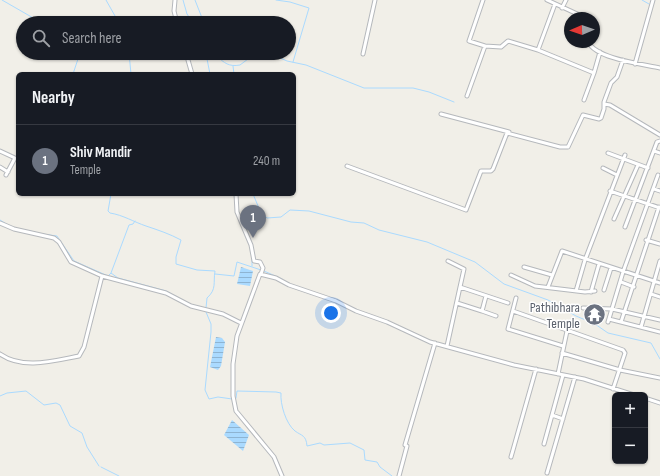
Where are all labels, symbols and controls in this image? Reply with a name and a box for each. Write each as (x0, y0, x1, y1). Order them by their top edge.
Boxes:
north arrow (564, 12, 600, 48)
search box (16, 16, 296, 60)
icon: search (30, 27, 52, 49)
text: Search here (62, 29, 122, 48)
text: Nearby (32, 88, 75, 108)
text: Shiv Mandir (70, 143, 132, 162)
text: 1 (42, 153, 48, 169)
text: 240 m (253, 153, 280, 169)
text: Temple (70, 162, 101, 178)
pin: 1 (240, 205, 266, 238)
place label: Pathibhara Temple (530, 299, 580, 332)
temple icon: Pathibhara Temple (582, 302, 608, 328)
your location (321, 303, 341, 323)
map controls (612, 392, 648, 464)
button: + (612, 392, 648, 428)
button: − (612, 428, 648, 464)

